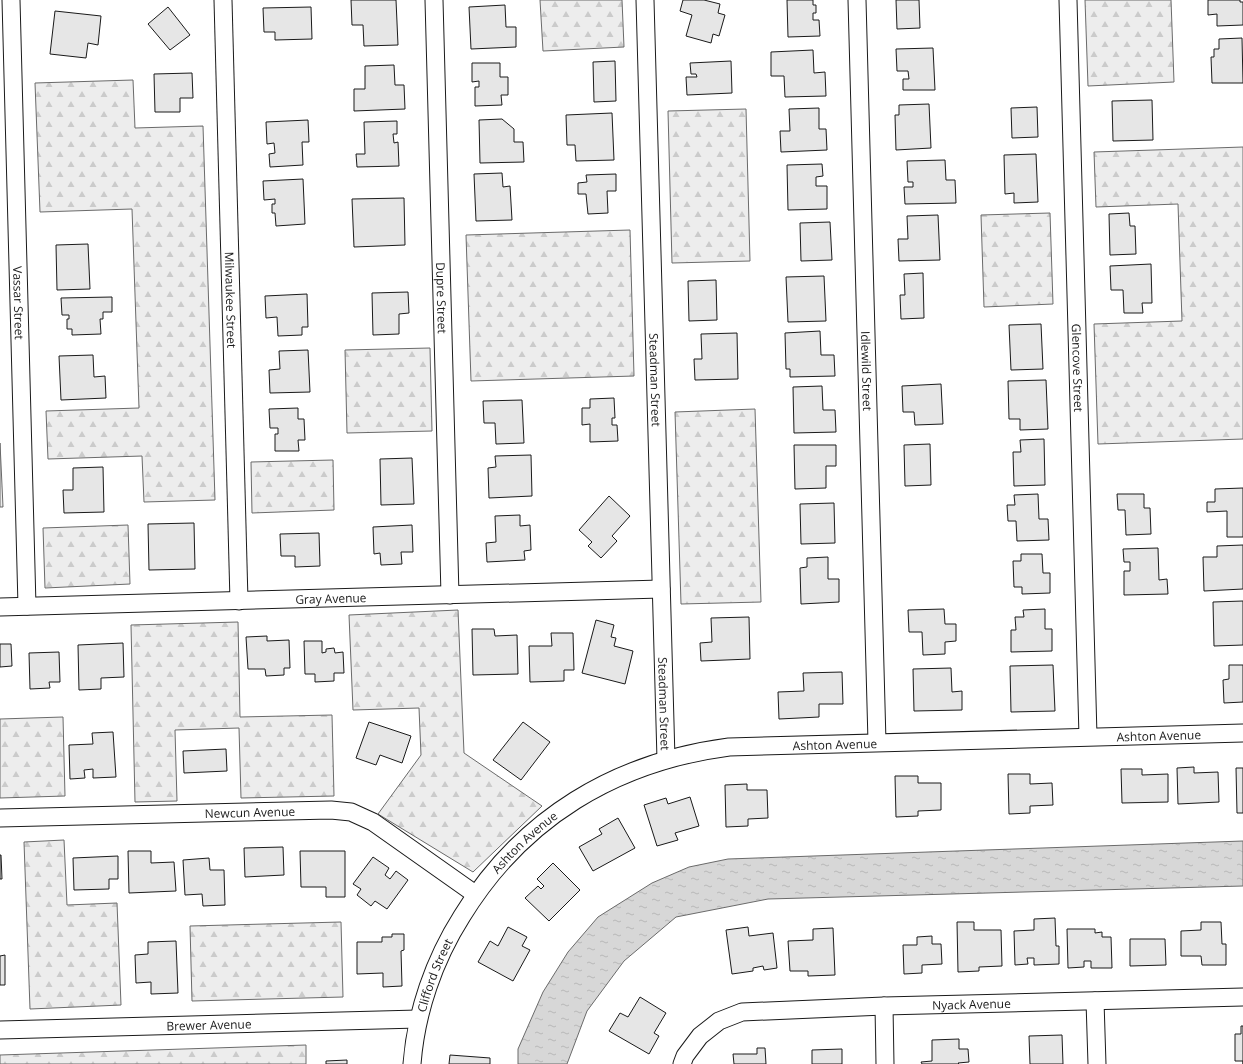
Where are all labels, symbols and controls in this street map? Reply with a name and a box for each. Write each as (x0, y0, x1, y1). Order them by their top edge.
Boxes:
street label: Milwaukee Street (221, 251, 241, 348)
street label: Dupre Street (433, 262, 451, 334)
street label: Vassar Street (10, 266, 28, 340)
street label: Glencove Street (1068, 324, 1088, 412)
street label: Idlewild Street (857, 331, 877, 411)
street label: Steadman Street (646, 333, 665, 427)
street label: Gray Avenue (295, 589, 367, 607)
street label: Steadman Street (655, 657, 674, 751)
street label: Ashton Avenue (1116, 726, 1202, 745)
street label: Ashton Avenue (792, 734, 878, 754)
street label: Newcun Avenue (204, 802, 296, 822)
street label: Ashton Avenue (488, 807, 561, 877)
street label: Clifford Street (412, 935, 456, 1014)
street label: Nyack Avenue (932, 994, 1011, 1013)
street label: Brewer Avenue (166, 1015, 252, 1034)

